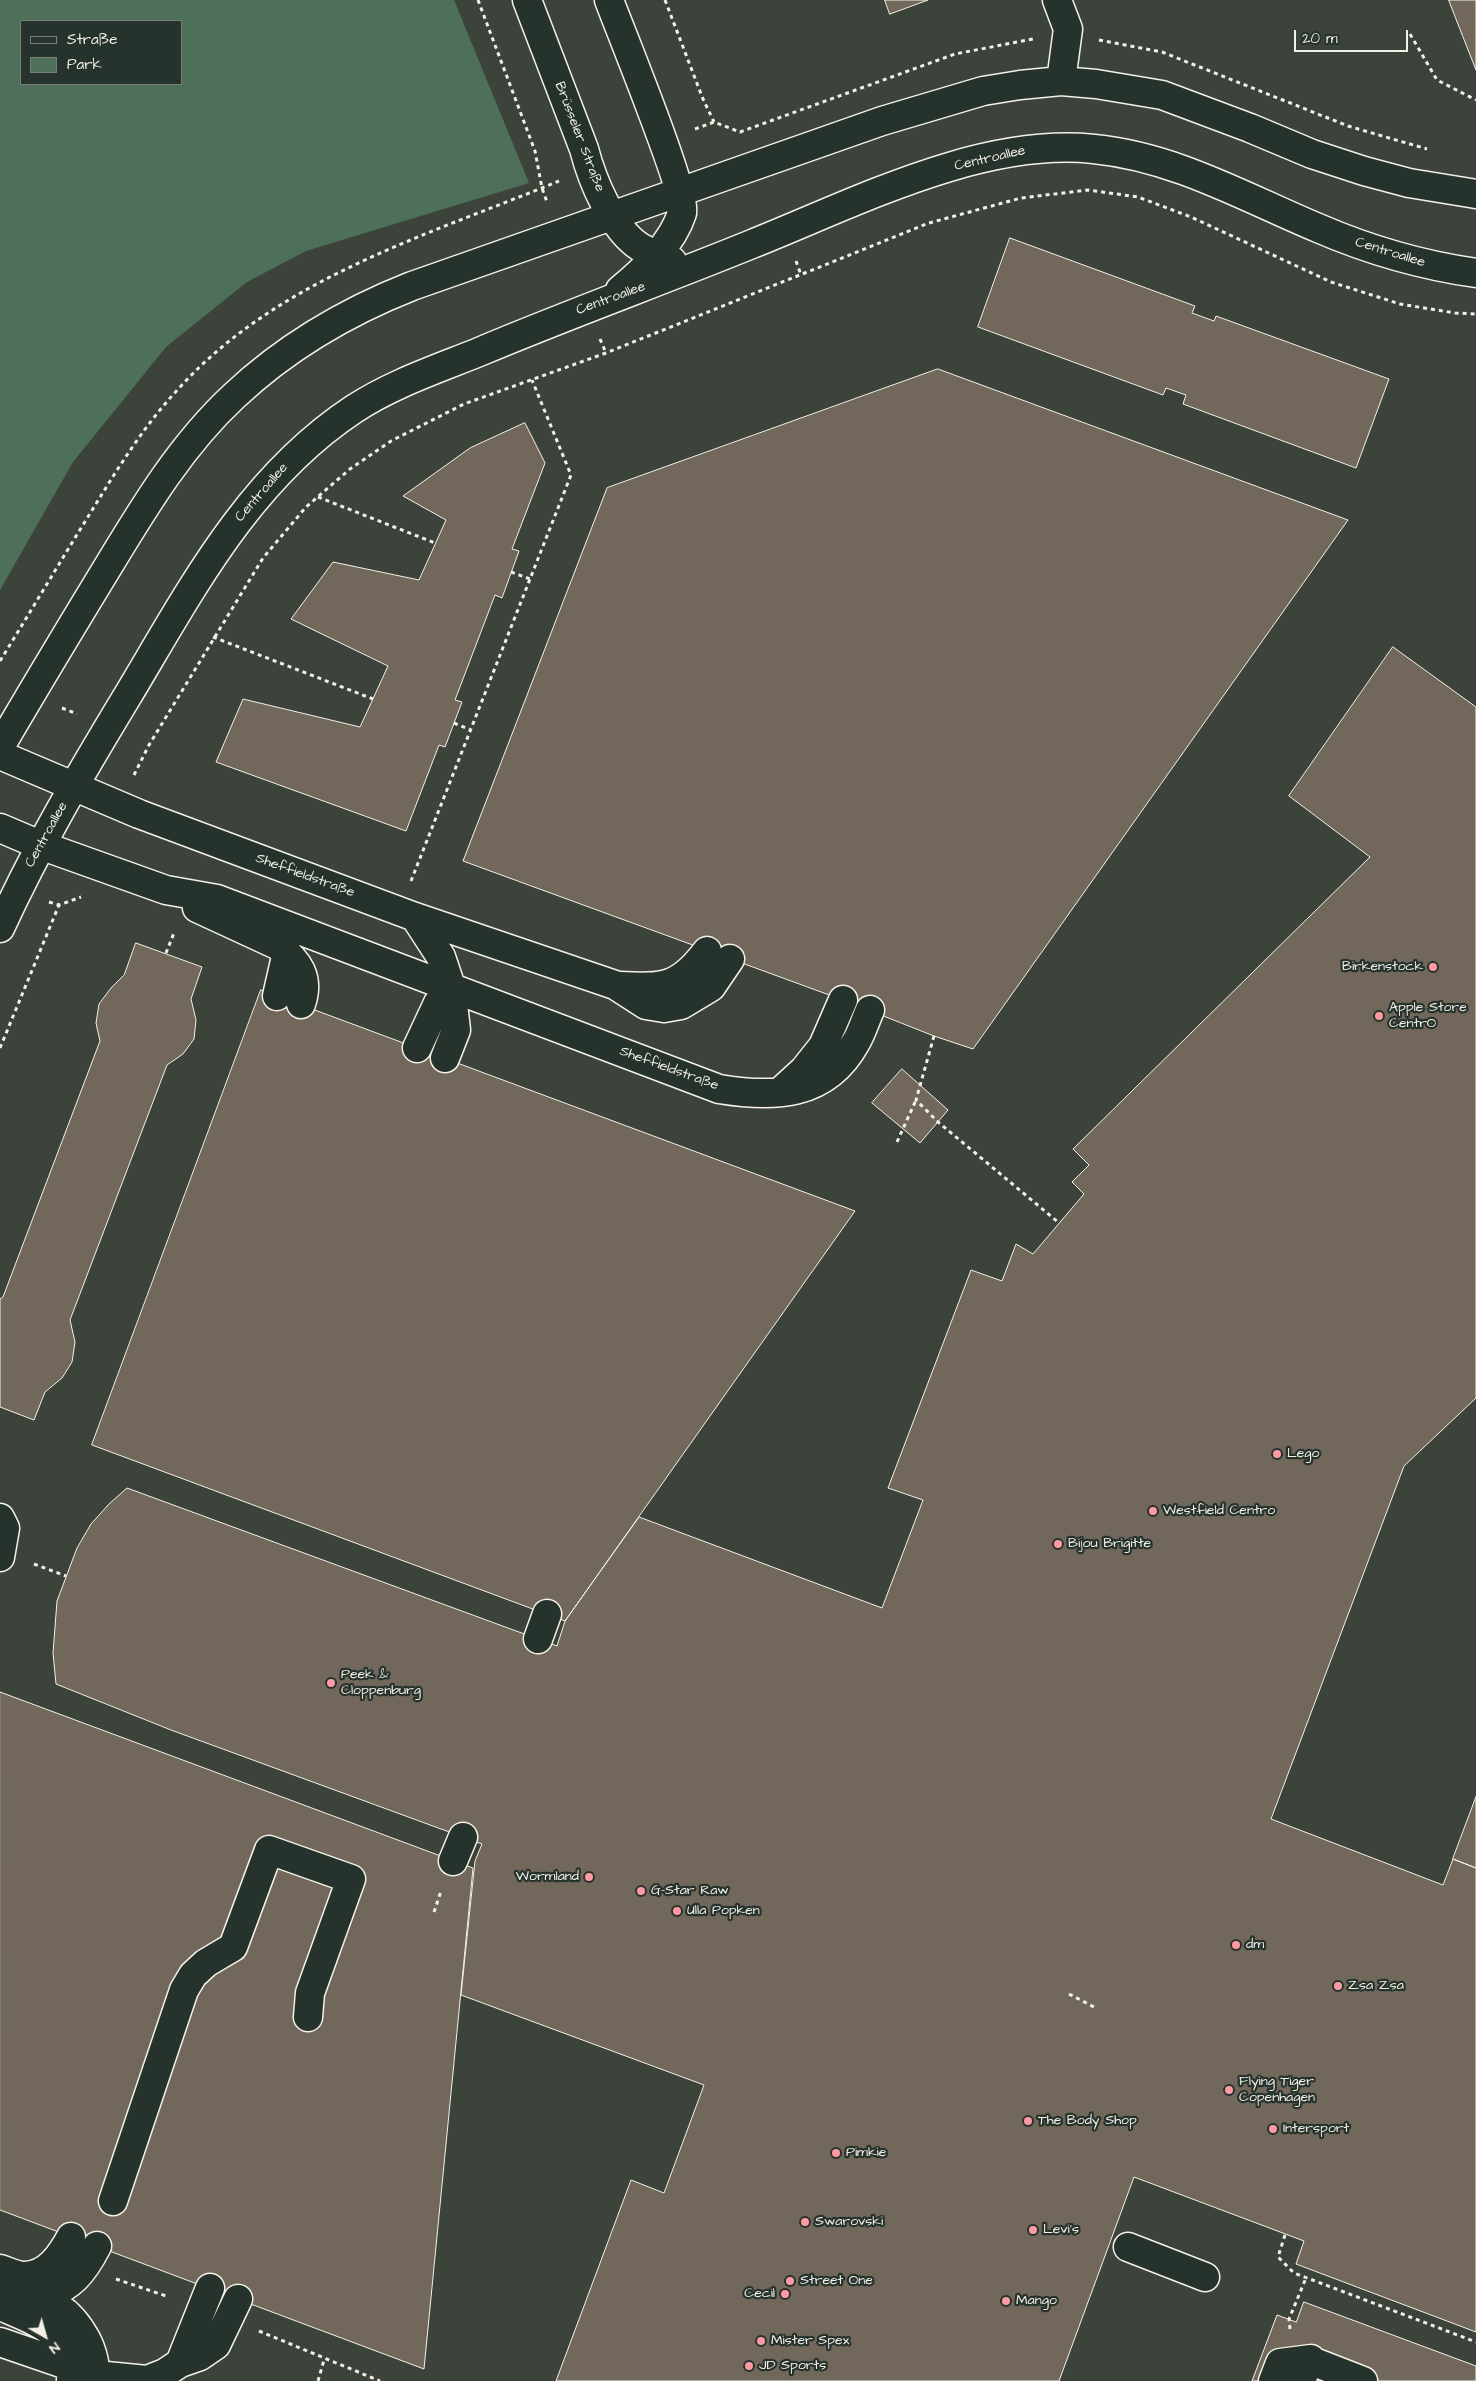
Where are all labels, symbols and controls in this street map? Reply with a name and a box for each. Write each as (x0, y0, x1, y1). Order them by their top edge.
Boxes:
legend (20, 20, 182, 85)
scale bar (1296, 20, 1410, 52)
text: 20 m (1302, 28, 1338, 49)
text: Straße (67, 29, 117, 50)
text: Park (67, 54, 102, 75)
street label: Brüsseler Straße (550, 80, 608, 194)
street label: Centroallee (953, 143, 1027, 175)
street label: Centroallee (1353, 234, 1427, 272)
street label: Centroallee (574, 279, 648, 319)
street label: Centroallee (232, 460, 292, 526)
street label: Centroallee (22, 799, 72, 871)
street label: Sheffieldstraße (253, 850, 357, 902)
place label: Birkenstock (1342, 959, 1423, 975)
marker: Birkenstock (1427, 961, 1439, 973)
place label: Apple Store CentrO (1389, 1000, 1467, 1032)
marker: Apple Store CentrO (1373, 1010, 1385, 1022)
street label: Sheffieldstraße (617, 1043, 721, 1095)
place label: Lego (1287, 1446, 1319, 1462)
marker: Lego (1271, 1448, 1283, 1460)
place label: Westfield Centro (1163, 1503, 1275, 1519)
marker: Westfield Centro (1147, 1505, 1159, 1517)
place label: Bijou Brigitte (1068, 1536, 1151, 1552)
marker: Bijou Brigitte (1052, 1538, 1064, 1550)
place label: Peek & Cloppenburg (341, 1667, 421, 1700)
marker: Peek & Cloppenburg (325, 1677, 337, 1689)
place label: Wormland (516, 1869, 579, 1885)
marker: Wormland (583, 1871, 595, 1883)
place label: G-Star Raw (651, 1883, 729, 1899)
marker: G-Star Raw (635, 1885, 647, 1897)
place label: Ulla Popken (687, 1903, 760, 1919)
marker: Ulla Popken (671, 1905, 683, 1917)
place label: dm (1246, 1937, 1264, 1953)
marker: dm (1230, 1939, 1242, 1951)
place label: Zsa Zsa (1348, 1978, 1404, 1994)
marker: Zsa Zsa (1332, 1980, 1344, 1992)
place label: Flying Tiger Copenhagen (1239, 2074, 1315, 2106)
marker: Flying Tiger Copenhagen (1223, 2084, 1235, 2096)
place label: The Body Shop (1038, 2113, 1137, 2129)
marker: The Body Shop (1022, 2115, 1034, 2127)
place label: Intersport (1283, 2121, 1349, 2137)
marker: Intersport (1267, 2123, 1279, 2135)
place label: Pimkie (846, 2145, 886, 2161)
marker: Pimkie (830, 2147, 842, 2159)
place label: Swarovski (815, 2214, 883, 2230)
marker: Swarovski (799, 2216, 811, 2228)
place label: Levi's (1043, 2222, 1079, 2238)
marker: Levi's (1027, 2224, 1039, 2236)
place label: Street One (800, 2273, 873, 2289)
marker: Street One (784, 2275, 796, 2287)
place label: Cecil (744, 2286, 775, 2302)
marker: Cecil (779, 2288, 791, 2300)
place label: Mango (1016, 2293, 1057, 2309)
marker: Mango (1000, 2295, 1012, 2307)
north arrow (20, 2311, 70, 2361)
place label: Mister Spex (771, 2333, 849, 2349)
marker: Mister Spex (755, 2335, 767, 2347)
text: N (45, 2337, 64, 2358)
place label: JD Sports (759, 2358, 826, 2374)
marker: JD Sports (743, 2360, 755, 2372)

